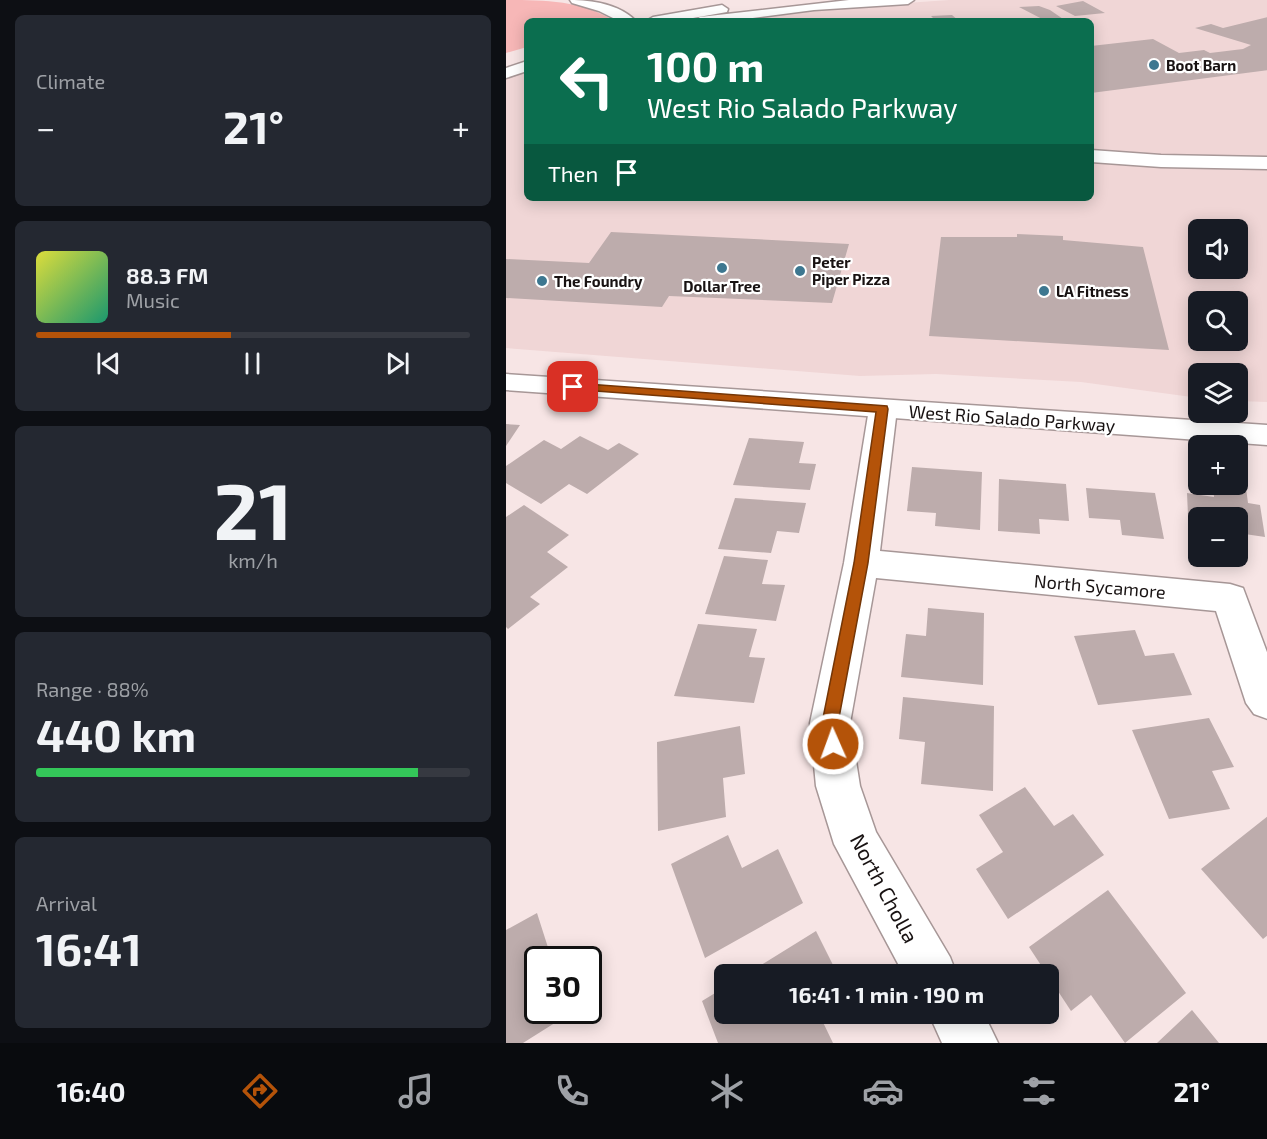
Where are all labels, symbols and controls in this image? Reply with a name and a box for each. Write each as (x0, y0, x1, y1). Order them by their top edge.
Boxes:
text: 100 m (647, 40, 764, 90)
icon: left (548, 42, 626, 120)
place label: Boot Barn (1166, 56, 1236, 74)
marker: Boot Barn (1147, 58, 1161, 72)
text: Climate (36, 69, 105, 93)
text: West Rio Salado Parkway (647, 91, 958, 123)
text: 21° (223, 99, 284, 153)
text: − (36, 107, 55, 147)
text: + (452, 107, 470, 147)
icon: arrive (610, 156, 643, 189)
text: Then (548, 160, 598, 186)
map controls (1188, 219, 1248, 567)
button: sound (1188, 219, 1248, 279)
place label: Peter Piper Pizza (812, 253, 890, 288)
marker: Dollar Tree (715, 261, 729, 275)
text: 88.3 FM (126, 262, 208, 288)
marker: Peter Piper Pizza (793, 264, 807, 278)
place label: The Foundry (554, 272, 643, 291)
marker: The Foundry (535, 274, 549, 288)
place label: Dollar Tree (683, 277, 761, 295)
place label: LA Fitness (1056, 282, 1129, 300)
marker: LA Fitness (1037, 284, 1051, 298)
text: Music (126, 288, 180, 312)
button: search (1188, 291, 1248, 351)
icon: previous (92, 347, 125, 380)
icon: pause (236, 347, 269, 380)
icon: next (381, 347, 414, 380)
pin (547, 361, 598, 412)
button: layers (1188, 363, 1248, 423)
icon: arrive (556, 370, 589, 403)
street label: West Rio Salado Parkway (908, 400, 1116, 436)
button: + (1188, 435, 1248, 495)
text: 21 (213, 462, 293, 556)
button: − (1188, 507, 1248, 567)
text: km/h (228, 548, 278, 572)
street label: North Sycamore (1033, 569, 1167, 603)
text: Range · 88% (36, 677, 149, 701)
text: 440 km (36, 707, 196, 761)
position arrow (801, 712, 865, 776)
street label: North Cholla (846, 829, 924, 947)
text: Arrival (36, 891, 97, 915)
text: 16:41 (36, 921, 142, 975)
speed limit sign: 30 (524, 946, 602, 1024)
text: 16:41 · 1 min · 190 m (789, 981, 984, 1007)
icon: directions (239, 1070, 281, 1112)
icon: music (395, 1070, 437, 1112)
icon: phone (551, 1070, 593, 1112)
icon: climate (706, 1070, 748, 1112)
icon: car (862, 1070, 904, 1112)
icon: filters (1018, 1070, 1060, 1112)
text: 16:40 (57, 1075, 126, 1107)
text: 21° (1173, 1075, 1210, 1107)

